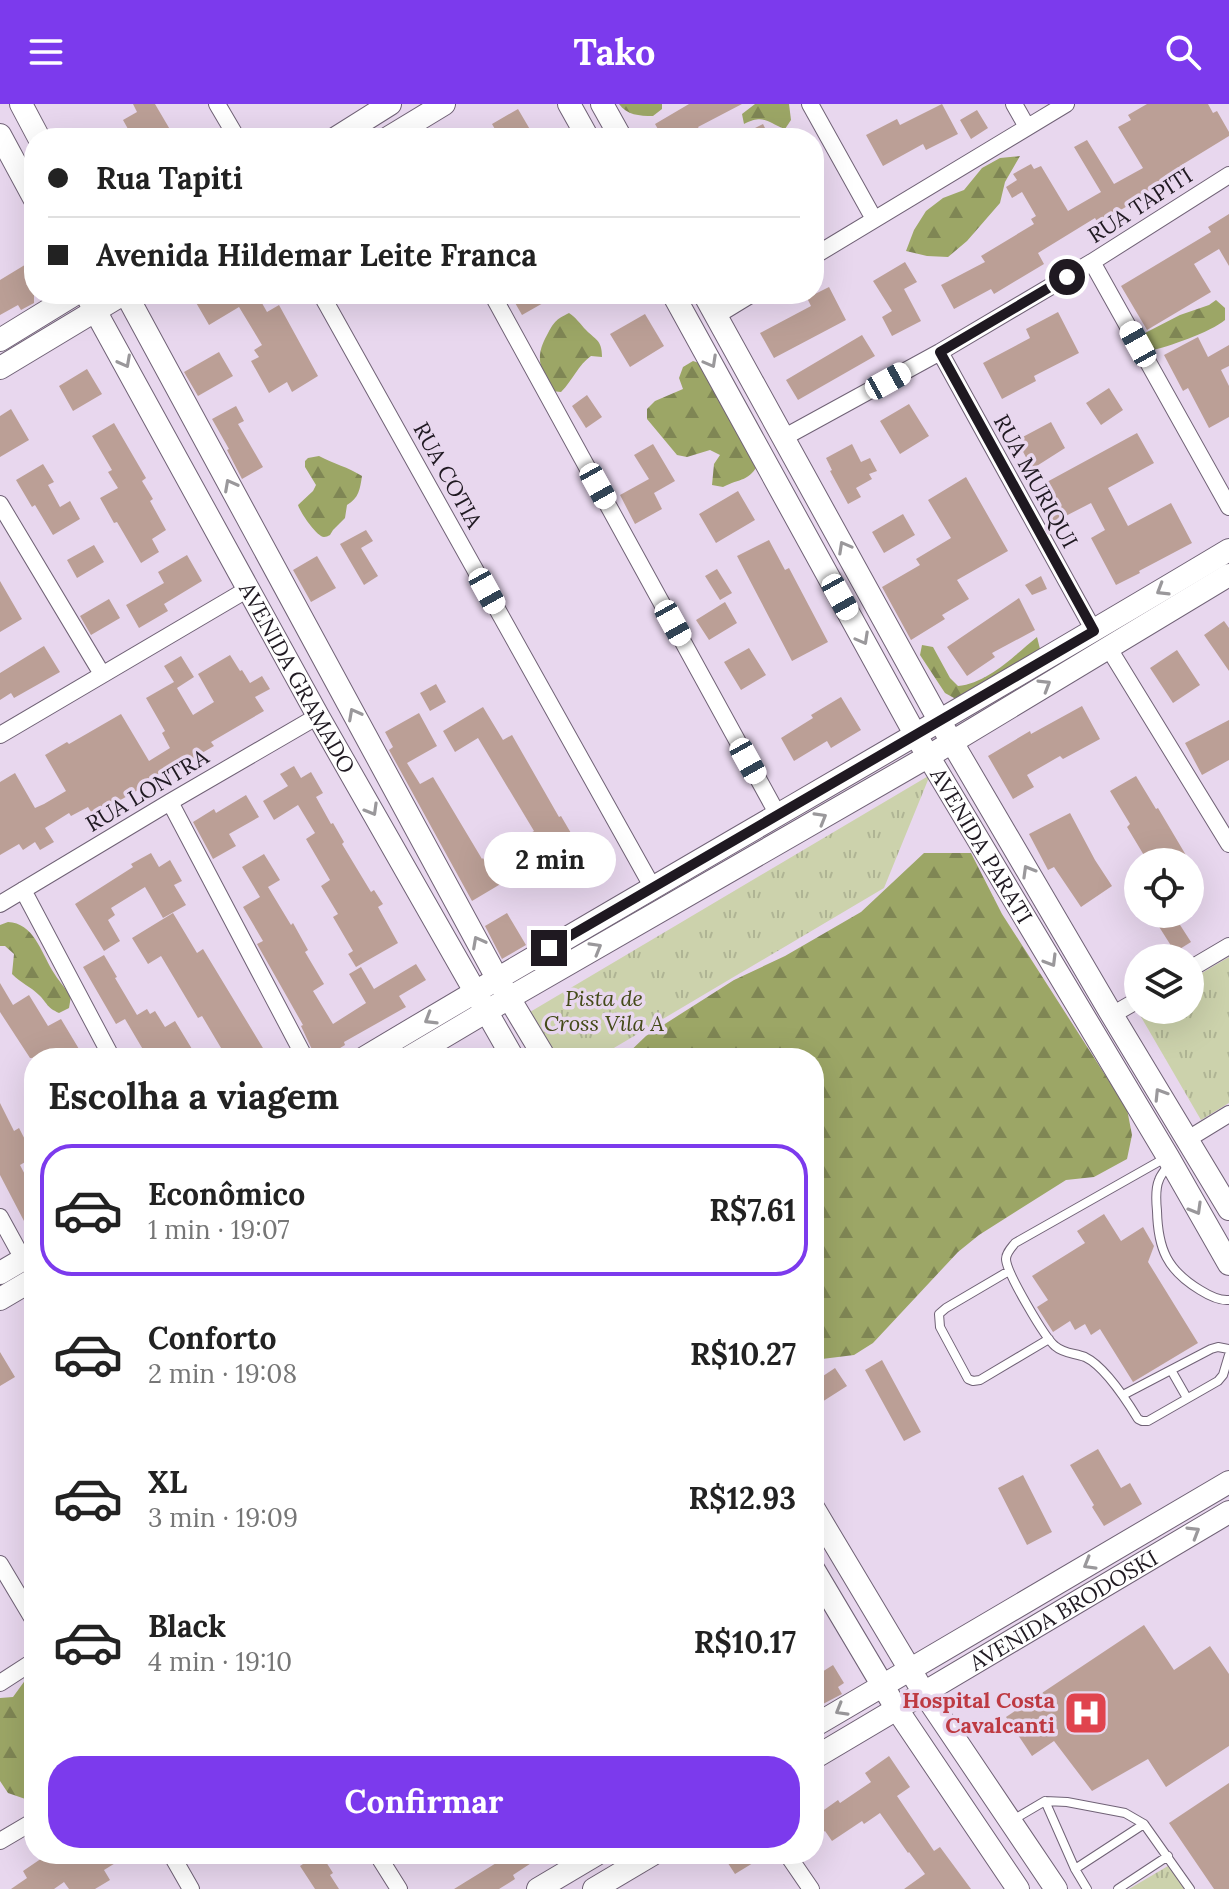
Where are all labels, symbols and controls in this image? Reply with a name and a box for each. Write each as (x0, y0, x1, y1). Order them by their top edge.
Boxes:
text: Tako (574, 29, 655, 75)
icon: menu (24, 30, 68, 74)
icon: search (1161, 30, 1205, 74)
text: Rua Tapiti (96, 159, 243, 197)
street label: RUA TAPITI (1083, 161, 1197, 249)
text: Avenida Hildemar Leite Franca (96, 236, 537, 274)
route start (1049, 259, 1085, 295)
car (1116, 317, 1160, 371)
one-way arrow (115, 354, 130, 368)
one-way arrow (701, 354, 717, 368)
car (861, 359, 915, 403)
street label: RUA MURIQUI (988, 409, 1084, 553)
street label: RUA COTIA (407, 417, 489, 534)
car (576, 459, 620, 513)
one-way arrow (224, 479, 239, 493)
one-way arrow (838, 541, 853, 556)
car (465, 564, 509, 618)
car (818, 570, 862, 624)
street label: AVENIDA GRAMADO (233, 576, 362, 778)
one-way arrow (1156, 581, 1171, 596)
car (651, 596, 695, 650)
one-way arrow (853, 631, 869, 645)
one-way arrow (1036, 679, 1051, 695)
one-way arrow (348, 707, 363, 722)
car (726, 734, 770, 788)
street label: RUA LONTRA (81, 742, 215, 838)
street label: AVENIDA PARATI (924, 762, 1039, 928)
one-way arrow (362, 801, 378, 816)
one-way arrow (813, 812, 827, 828)
callout: 2 min (483, 832, 615, 888)
text: 2 min (515, 843, 585, 876)
map controls (1124, 848, 1204, 1024)
button: locate (1124, 848, 1204, 928)
one-way arrow (1022, 865, 1037, 880)
route end (531, 930, 567, 966)
one-way arrow (472, 936, 487, 950)
one-way arrow (587, 942, 602, 958)
button: layers (1124, 944, 1204, 1024)
one-way arrow (1041, 952, 1056, 967)
park label: Pista de Cross Vila A (544, 984, 664, 1037)
one-way arrow (424, 1009, 439, 1024)
text: Escolha a viagem (48, 1073, 339, 1119)
one-way arrow (1155, 1088, 1170, 1103)
icon: car (52, 1174, 124, 1246)
text: Econômico (148, 1175, 305, 1213)
text: R$7.61 (709, 1191, 796, 1229)
one-way arrow (1186, 1200, 1202, 1215)
text: 1 min · 19:07 (148, 1213, 289, 1246)
icon: car (52, 1318, 124, 1390)
text: Conforto (148, 1319, 276, 1357)
text: R$10.27 (690, 1335, 796, 1373)
text: 2 min · 19:08 (148, 1357, 297, 1390)
icon: car (52, 1462, 124, 1534)
text: XL (148, 1463, 187, 1501)
text: R$12.93 (689, 1479, 796, 1517)
text: 3 min · 19:09 (148, 1501, 298, 1534)
one-way arrow (1185, 1526, 1200, 1542)
street label: AVENIDA BRODOSKI (963, 1543, 1163, 1677)
one-way arrow (1083, 1554, 1098, 1570)
icon: car (52, 1606, 124, 1678)
text: Black (148, 1607, 226, 1645)
text: R$10.17 (694, 1623, 796, 1661)
text: 4 min · 19:10 (148, 1645, 292, 1678)
place label: Hospital Costa Cavalcanti (902, 1686, 1055, 1739)
hospital icon: Hospital Costa Cavalcanti (1062, 1689, 1110, 1737)
one-way arrow (835, 1700, 850, 1716)
button: Confirmar (48, 1756, 800, 1848)

